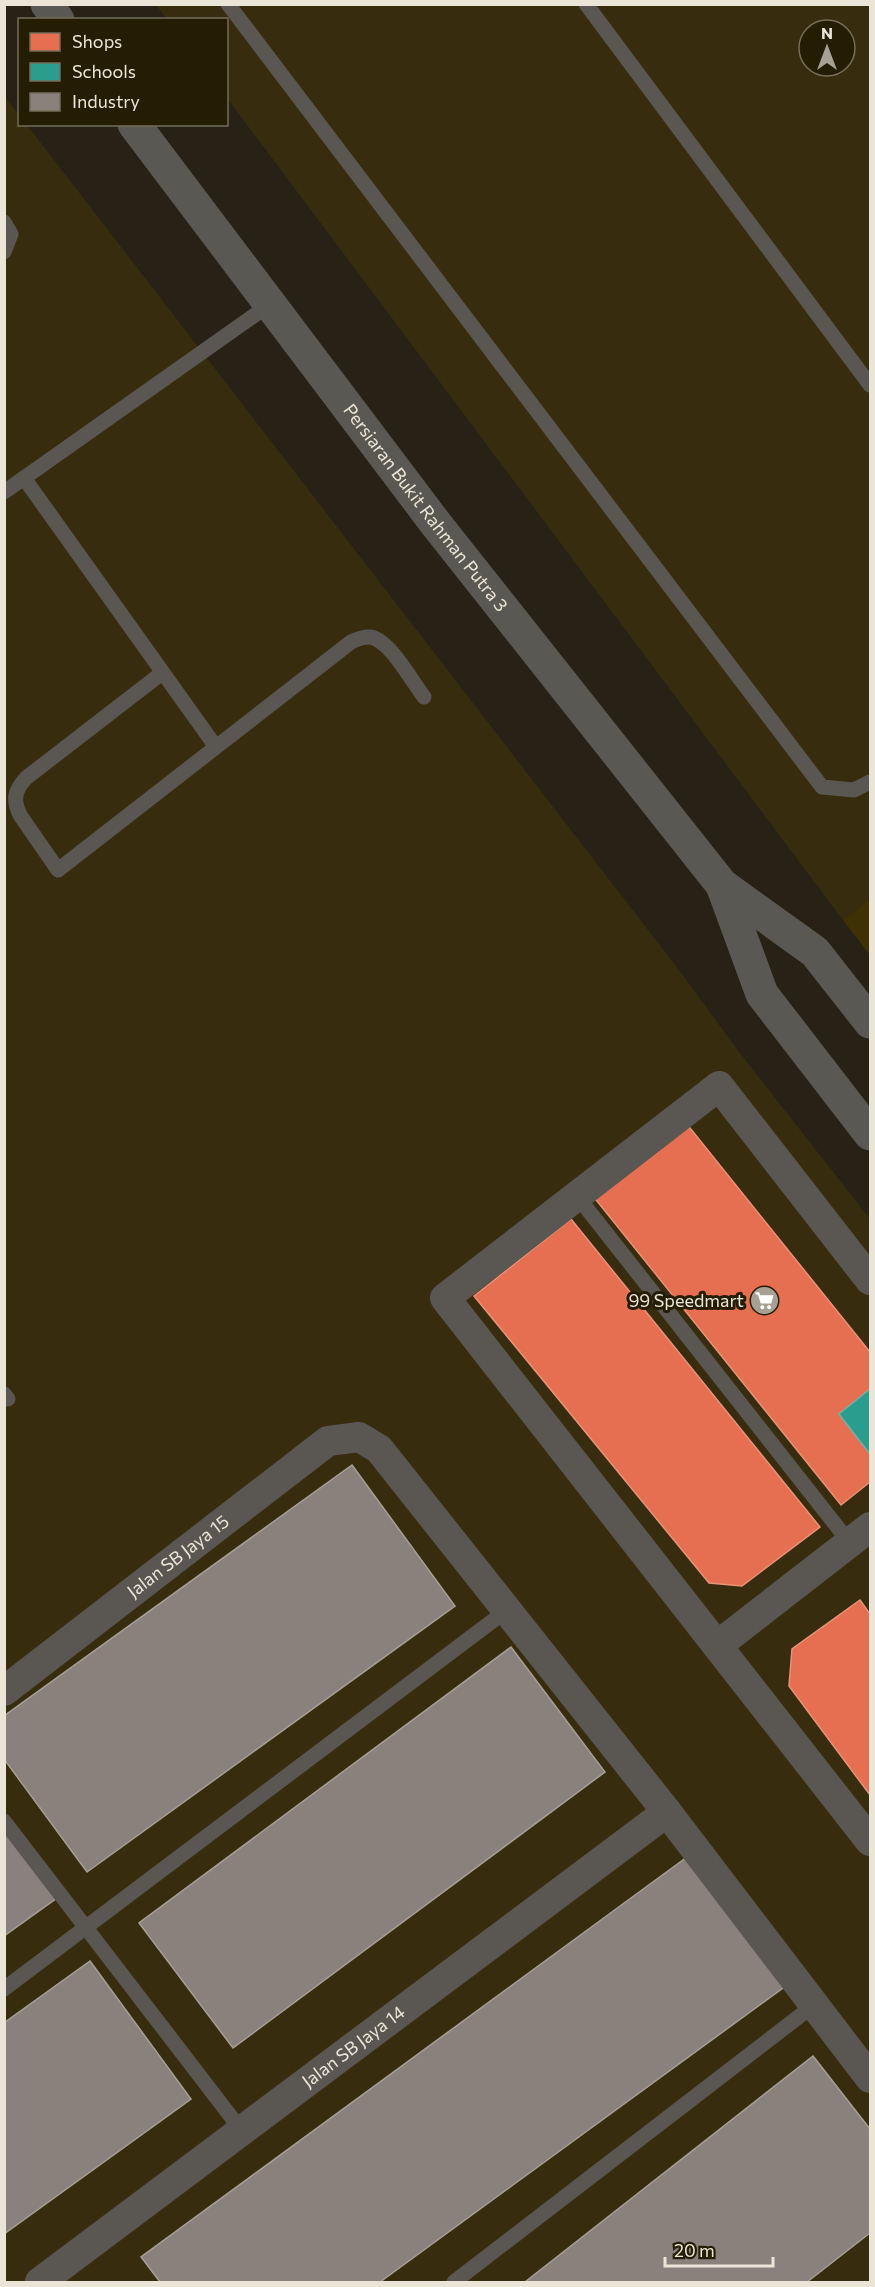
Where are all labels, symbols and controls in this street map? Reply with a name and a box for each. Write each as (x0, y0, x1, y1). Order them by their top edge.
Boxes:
legend (18, 18, 228, 126)
north arrow (797, 18, 857, 78)
text: N (821, 23, 833, 42)
text: Shops (72, 30, 122, 52)
text: Schools (72, 60, 136, 82)
text: Industry (72, 90, 140, 112)
street label: Persiaran Bukit Rahman Putra 3 (339, 399, 513, 616)
supermarket icon: 99 Speedmart (749, 1285, 781, 1317)
place label: 99 Speedmart (628, 1289, 744, 1311)
street label: Jalan SB Jaya 15 (122, 1510, 233, 1602)
street label: Jalan SB Jaya 14 (297, 2000, 409, 2092)
scale bar (665, 2230, 773, 2268)
text: 20 m (674, 2239, 715, 2261)

